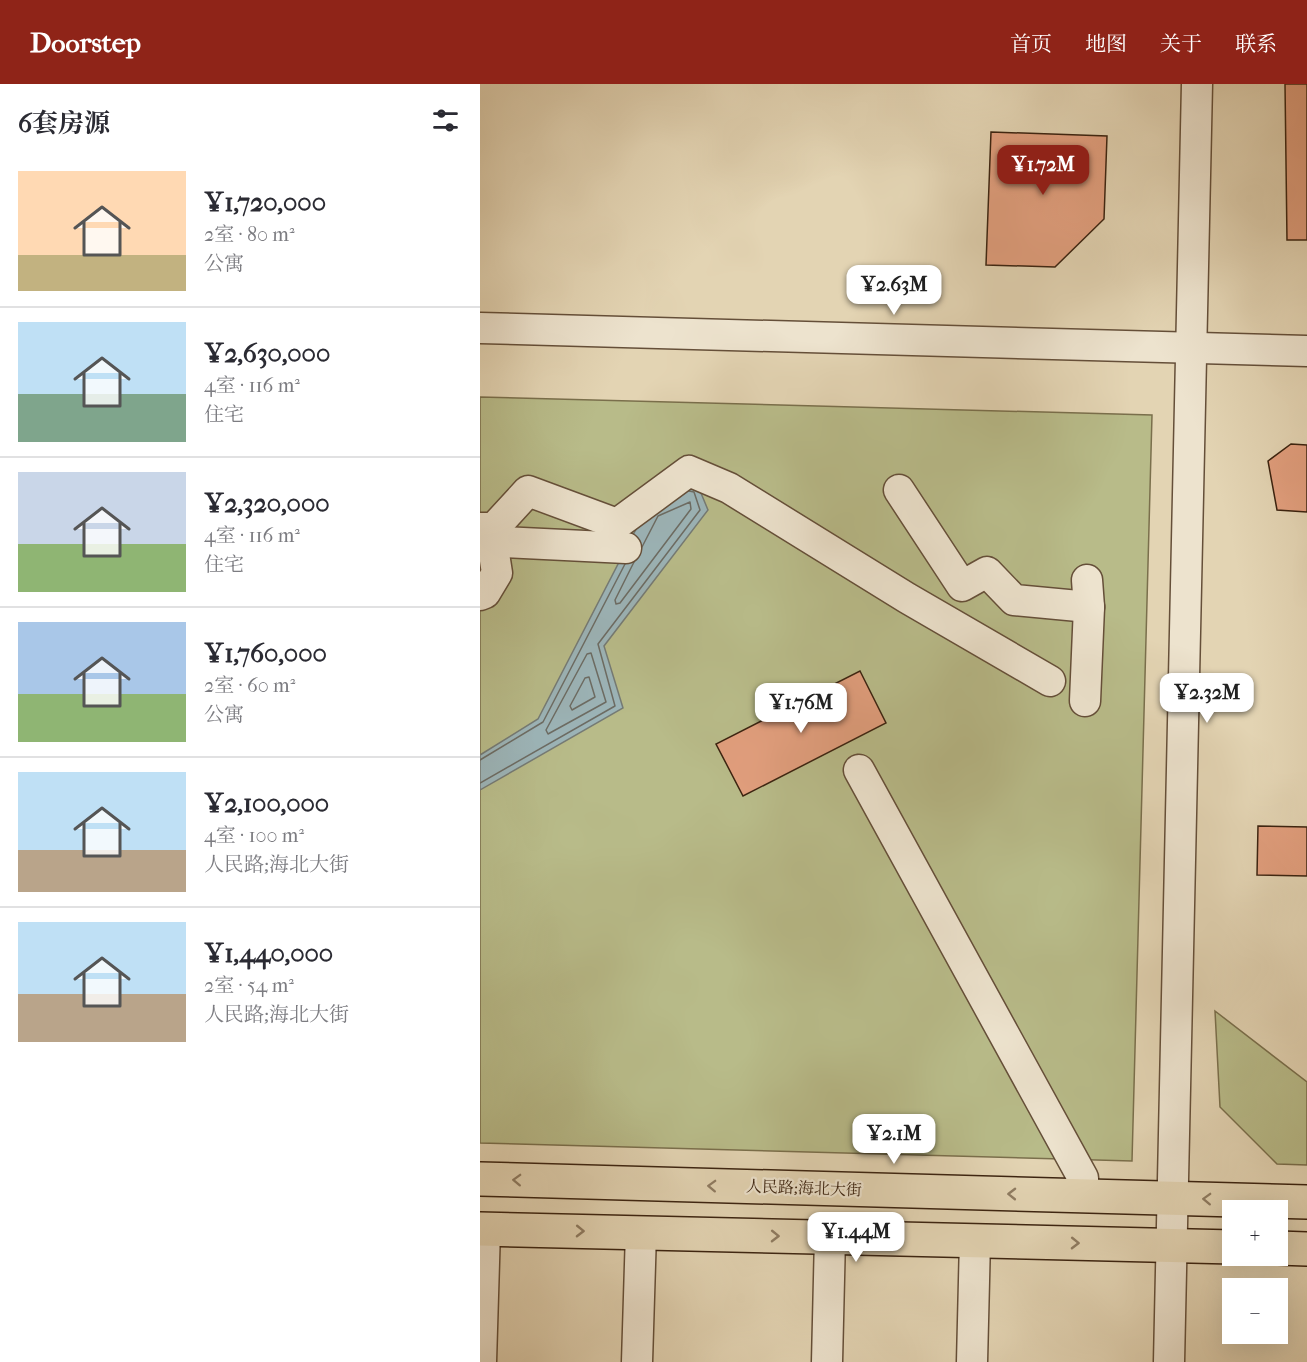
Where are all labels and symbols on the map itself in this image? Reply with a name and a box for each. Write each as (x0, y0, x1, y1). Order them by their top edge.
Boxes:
pin: ¥1.72M (994, 145, 1092, 196)
pin: ¥2.63M (845, 265, 943, 316)
pin: ¥2.32M (1158, 673, 1256, 724)
pin: ¥1.76M (752, 683, 850, 734)
pin: ¥2.1M (852, 1114, 936, 1165)
one-way arrow (512, 1174, 521, 1187)
street label: 人民路;海北大街 (746, 1176, 862, 1200)
one-way arrow (707, 1179, 716, 1192)
one-way arrow (1007, 1187, 1016, 1200)
one-way arrow (1202, 1193, 1211, 1205)
pin: ¥1.44M (807, 1212, 905, 1263)
one-way arrow (576, 1225, 585, 1237)
one-way arrow (771, 1229, 780, 1242)
one-way arrow (1071, 1236, 1080, 1249)

